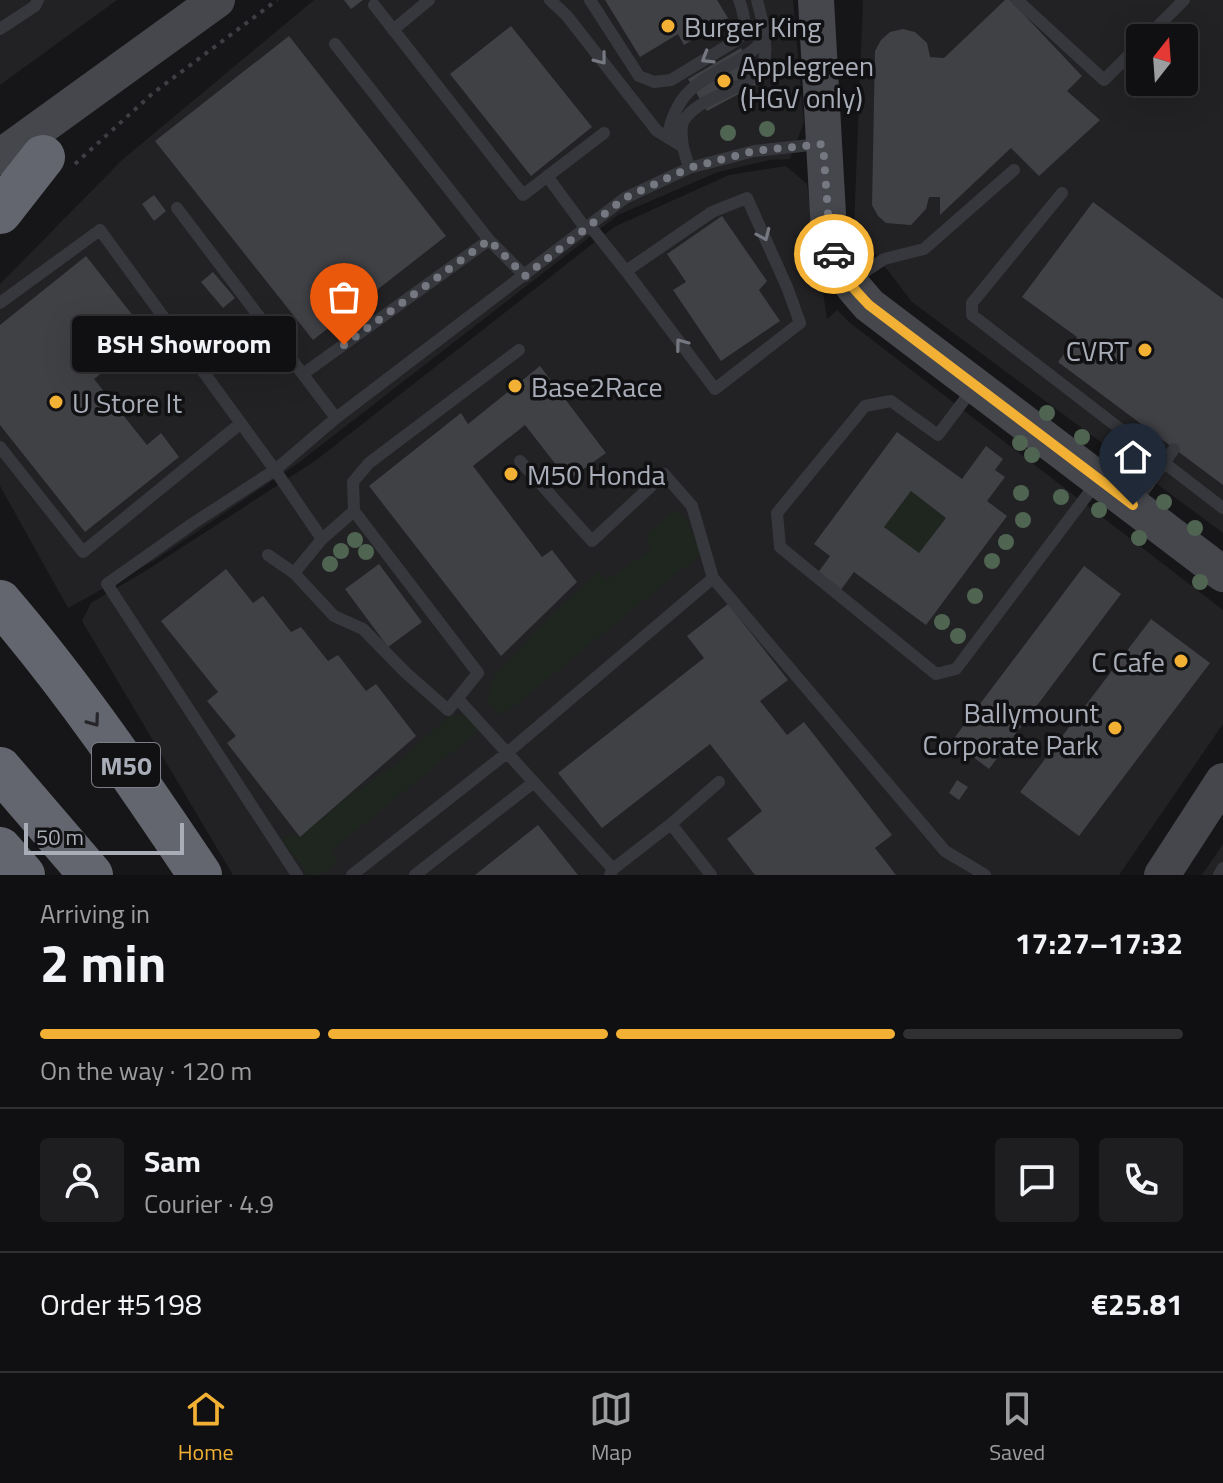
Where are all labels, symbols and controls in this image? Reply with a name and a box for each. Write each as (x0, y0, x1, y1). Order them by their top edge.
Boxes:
place label: Burger King (684, 5, 821, 48)
marker: Burger King (659, 17, 677, 35)
north arrow (1126, 24, 1198, 96)
map controls (1126, 24, 1198, 96)
place label: Applegreen (HGV only) (740, 44, 874, 119)
one-way arrow (701, 48, 716, 64)
one-way arrow (591, 50, 605, 65)
marker: Applegreen (HGV only) (715, 72, 733, 90)
courier (794, 214, 874, 294)
one-way arrow (754, 227, 770, 241)
icon: car (812, 232, 856, 276)
pin (310, 263, 378, 345)
icon: bag (322, 275, 366, 319)
callout: BSH Showroom (72, 317, 296, 373)
text: BSH Showroom (97, 324, 271, 363)
place label: CVRT (1066, 329, 1129, 372)
one-way arrow (676, 338, 690, 353)
marker: CVRT (1136, 341, 1154, 359)
place label: Base2Race (531, 365, 663, 408)
marker: Base2Race (506, 377, 524, 395)
place label: U Store It (72, 381, 182, 424)
marker: U Store It (47, 393, 65, 411)
pin (1099, 423, 1167, 505)
icon: home (1111, 435, 1155, 479)
place label: M50 Honda (527, 453, 665, 496)
marker: M50 Honda (502, 465, 520, 483)
place label: C Cafe (1091, 640, 1165, 683)
marker: C Cafe (1172, 652, 1190, 670)
place label: Ballymount Corporate Park (923, 691, 1099, 766)
one-way arrow (85, 712, 99, 727)
marker: Ballymount Corporate Park (1106, 719, 1124, 737)
road number: M50 (92, 743, 160, 787)
scale bar (24, 819, 184, 855)
text: 50 m (36, 820, 84, 854)
text: Arriving in (40, 894, 150, 933)
text: 17:27–17:32 (1015, 920, 1183, 966)
text: 2 min (40, 923, 166, 1002)
text: On the way · 120 m (40, 1051, 252, 1090)
button: person (40, 1138, 124, 1222)
text: Sam (144, 1138, 201, 1184)
button: chat (995, 1138, 1079, 1222)
button: phone (1099, 1138, 1183, 1222)
text: Courier · 4.9 (144, 1184, 274, 1223)
text: Order #5198 (40, 1281, 202, 1327)
text: €25.81 (1091, 1281, 1183, 1327)
tab: Home (178, 1387, 234, 1469)
tab: Map (589, 1387, 633, 1469)
tab: Saved (989, 1387, 1045, 1469)

